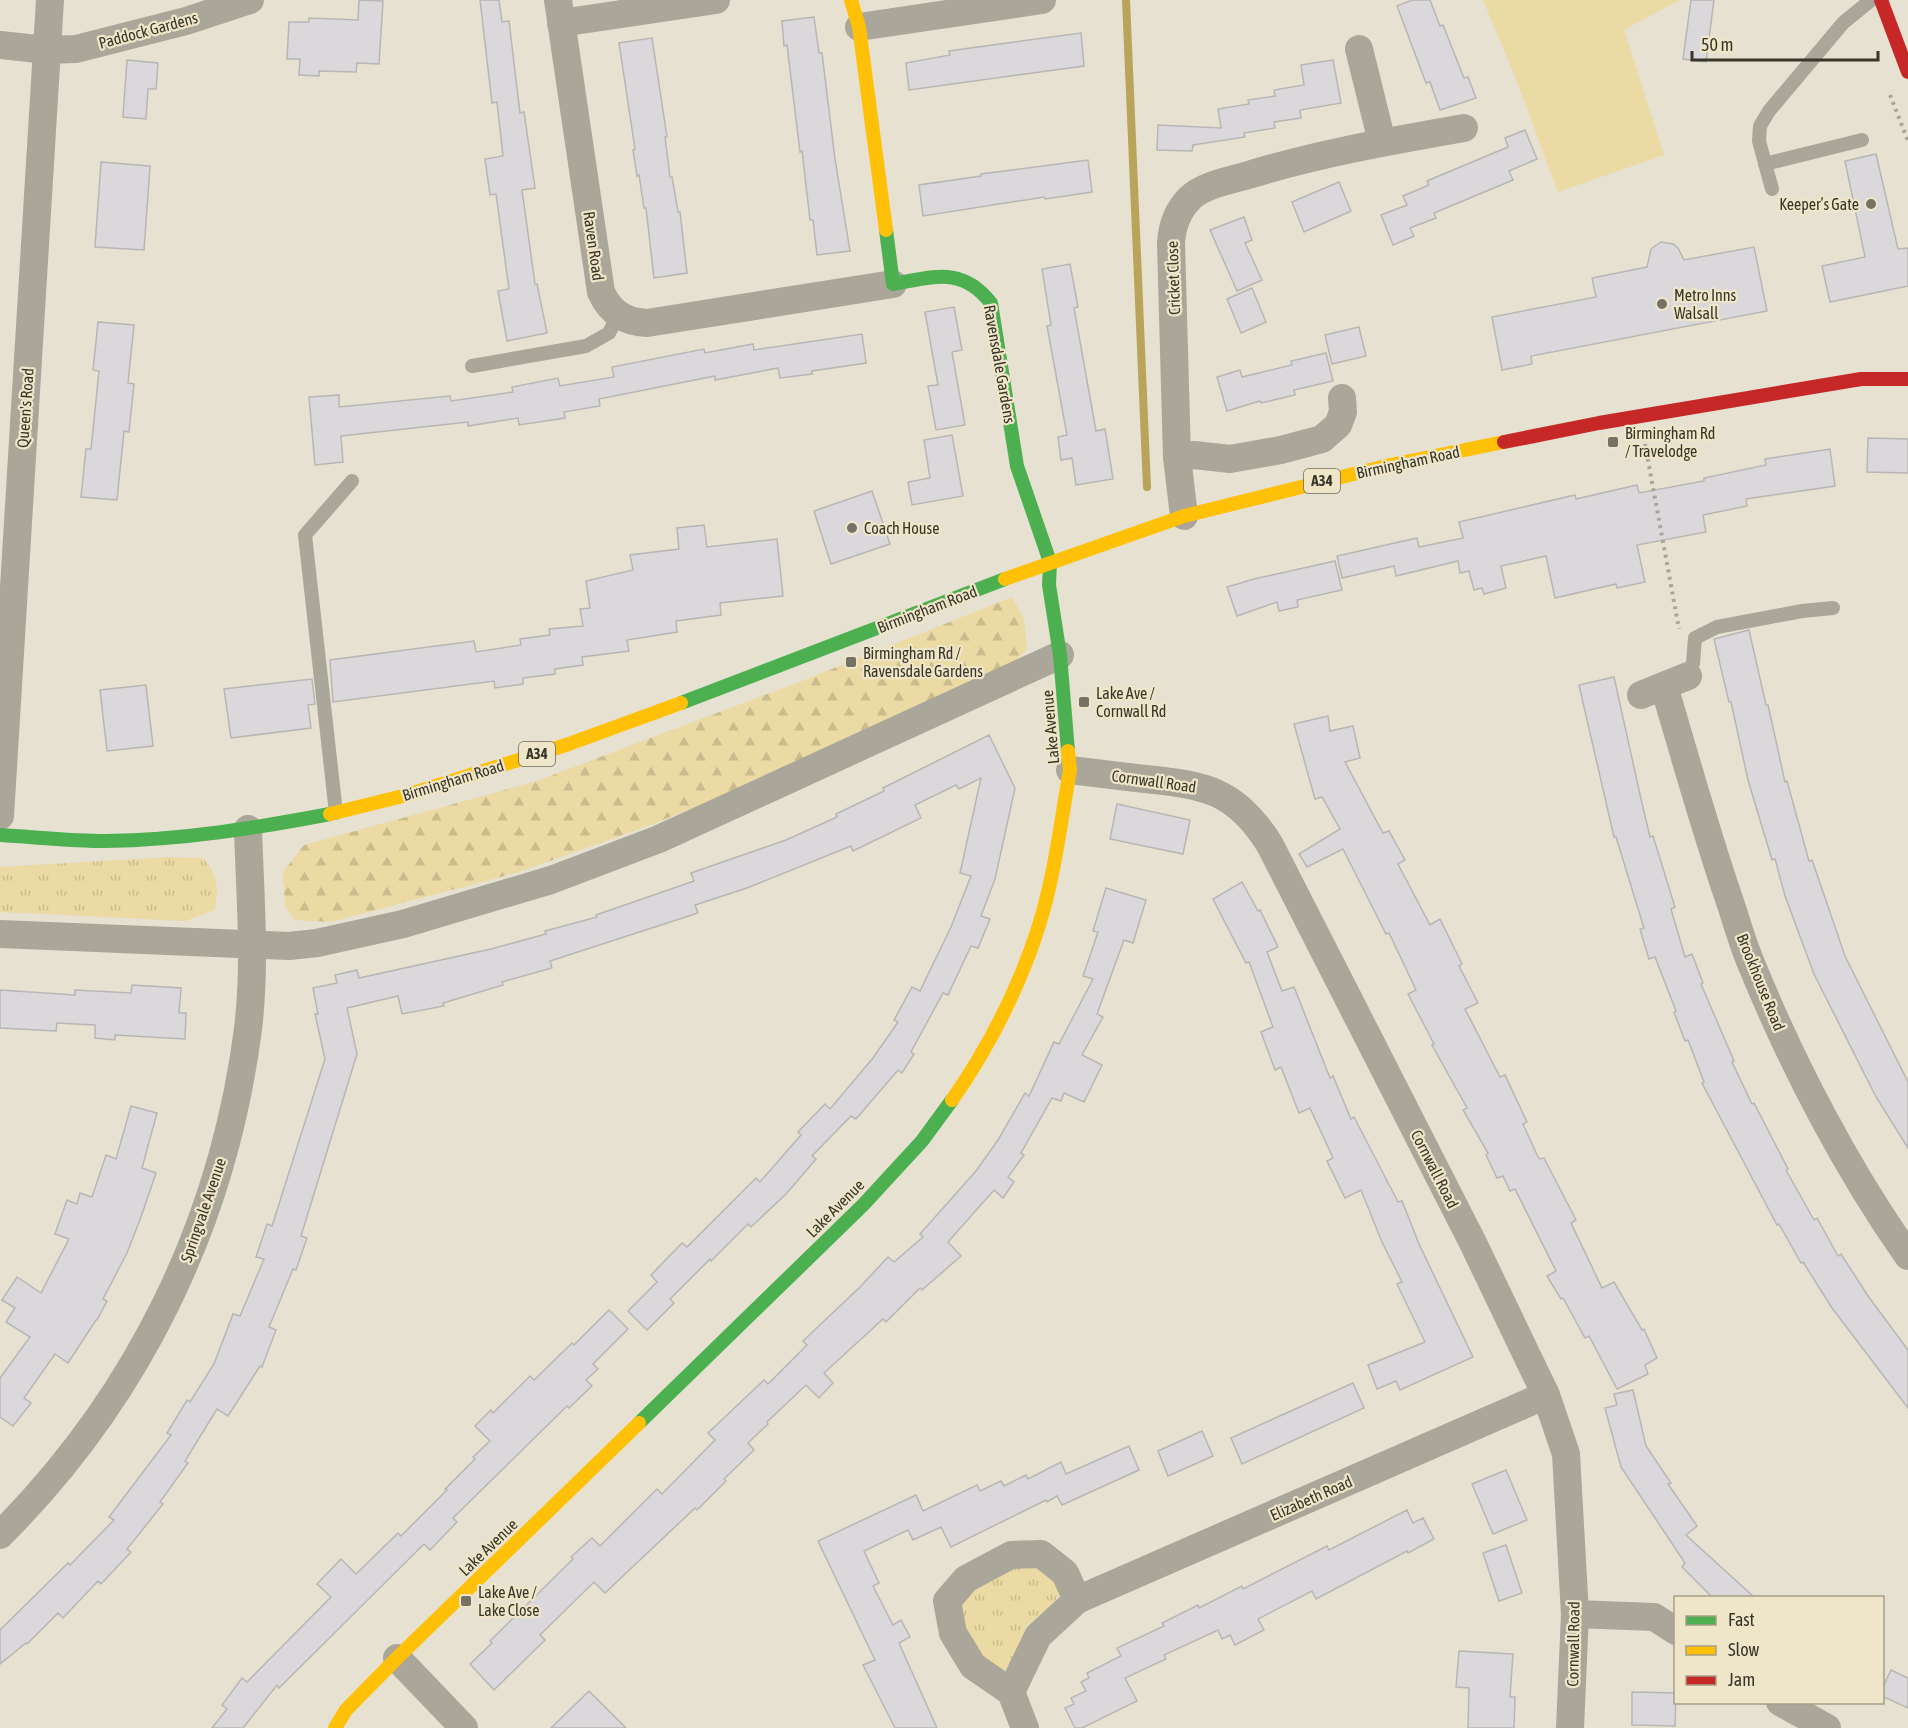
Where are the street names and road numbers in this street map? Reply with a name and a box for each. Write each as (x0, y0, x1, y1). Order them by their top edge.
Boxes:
street label: Paddock Gardens (97, 8, 200, 52)
street label: Raven Road (580, 210, 608, 282)
street label: Cricket Close (1163, 241, 1183, 315)
street label: Ravensdale Gardens (981, 303, 1019, 425)
street label: Queen's Road (13, 367, 37, 449)
street label: Birmingham Road (1355, 442, 1462, 483)
road number: A34 (1304, 469, 1340, 493)
street label: Birmingham Road (875, 582, 980, 637)
street label: Lake Avenue (1038, 689, 1062, 765)
road number: A34 (519, 742, 555, 766)
street label: Birmingham Road (400, 756, 506, 805)
street label: Cornwall Road (1111, 766, 1197, 796)
street label: Brookhouse Road (1733, 931, 1789, 1033)
street label: Cornwall Road (1408, 1127, 1462, 1211)
street label: Springvale Avenue (177, 1156, 230, 1265)
street label: Lake Avenue (802, 1175, 868, 1241)
street label: Elizabeth Road (1267, 1472, 1355, 1524)
street label: Lake Avenue (455, 1515, 521, 1579)
street label: Cornwall Road (1563, 1601, 1583, 1687)

